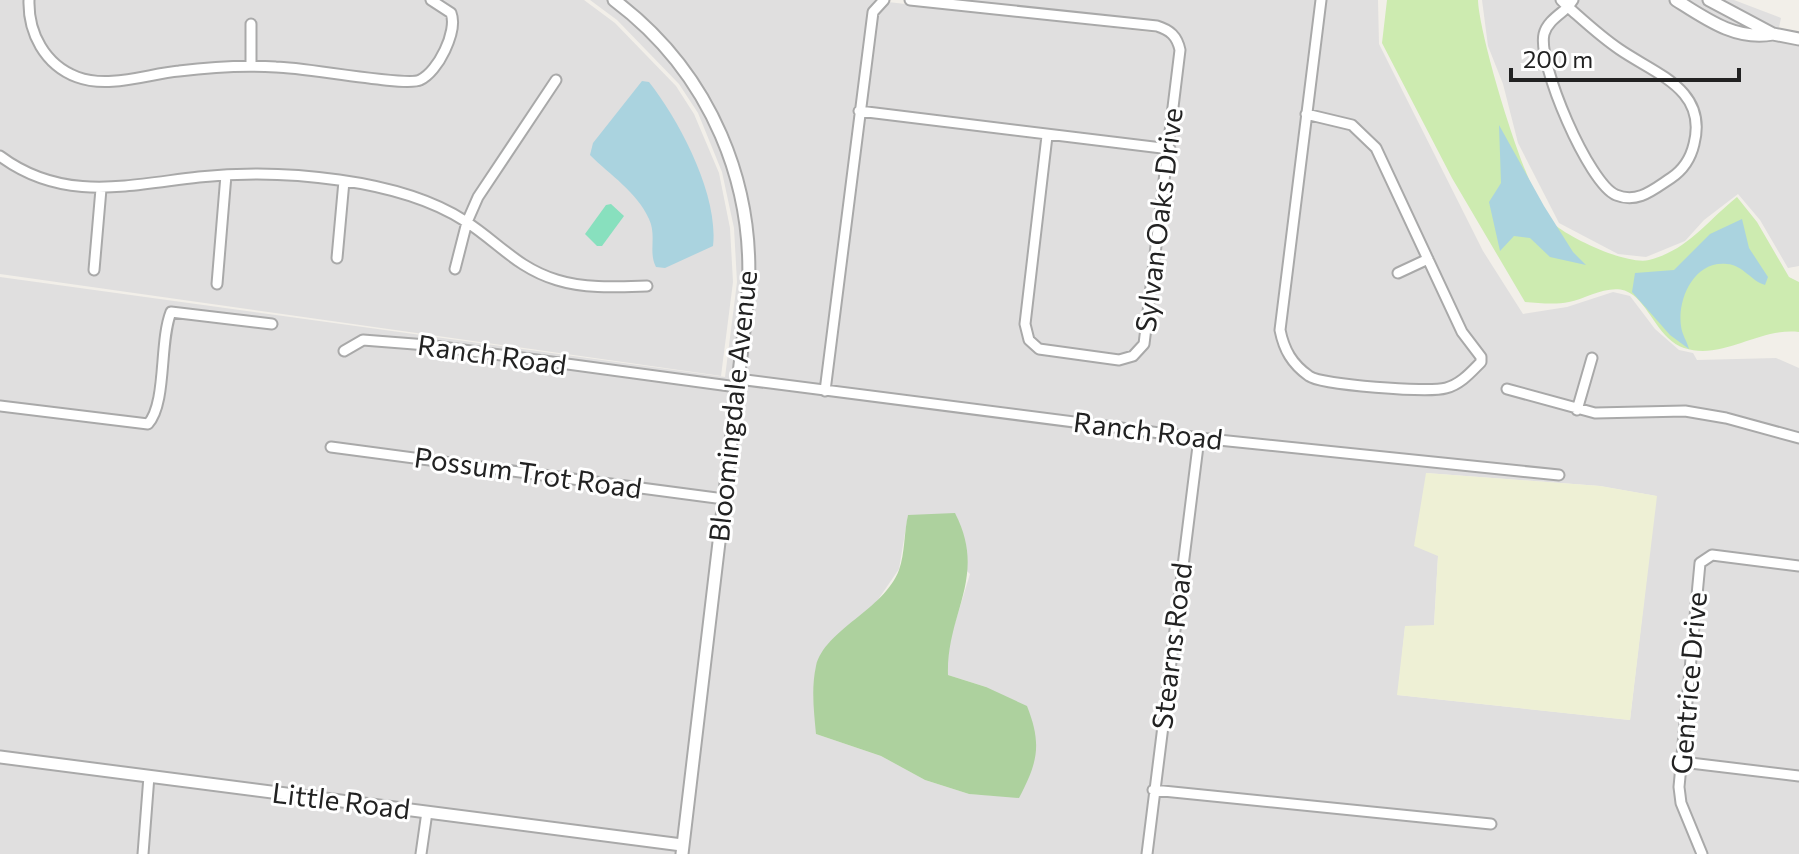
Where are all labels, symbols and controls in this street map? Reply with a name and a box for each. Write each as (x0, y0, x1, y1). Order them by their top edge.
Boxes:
scale bar (1511, 32, 1739, 82)
text: 200 m (1523, 44, 1593, 73)
street label: Sylvan Oaks Drive (1127, 106, 1189, 334)
street label: Bloomingdale Avenue (701, 269, 763, 543)
street label: Ranch Road (415, 327, 569, 381)
street label: Ranch Road (1072, 404, 1225, 456)
street label: Possum Trot Road (412, 439, 644, 505)
street label: Stearns Road (1144, 561, 1198, 731)
street label: Gentrice Drive (1663, 590, 1713, 775)
street label: Little Road (270, 775, 412, 825)

